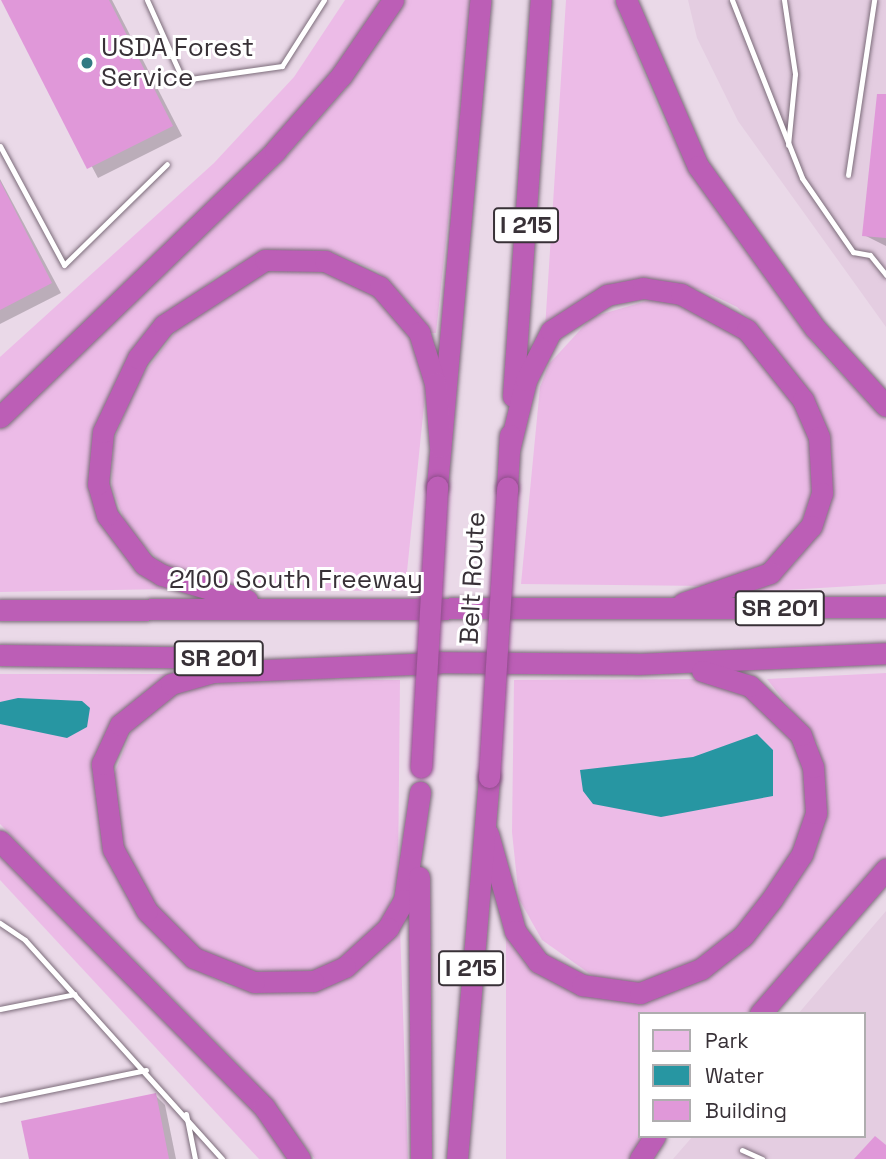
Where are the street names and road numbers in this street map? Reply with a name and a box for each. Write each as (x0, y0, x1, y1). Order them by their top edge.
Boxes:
road number: I 215 (493, 205, 559, 246)
street label: Belt Route (454, 511, 492, 645)
street label: 2100 South Freeway (169, 564, 423, 596)
road number: SR 201 (734, 588, 826, 628)
road number: SR 201 (174, 638, 264, 678)
road number: I 215 (438, 948, 504, 988)

